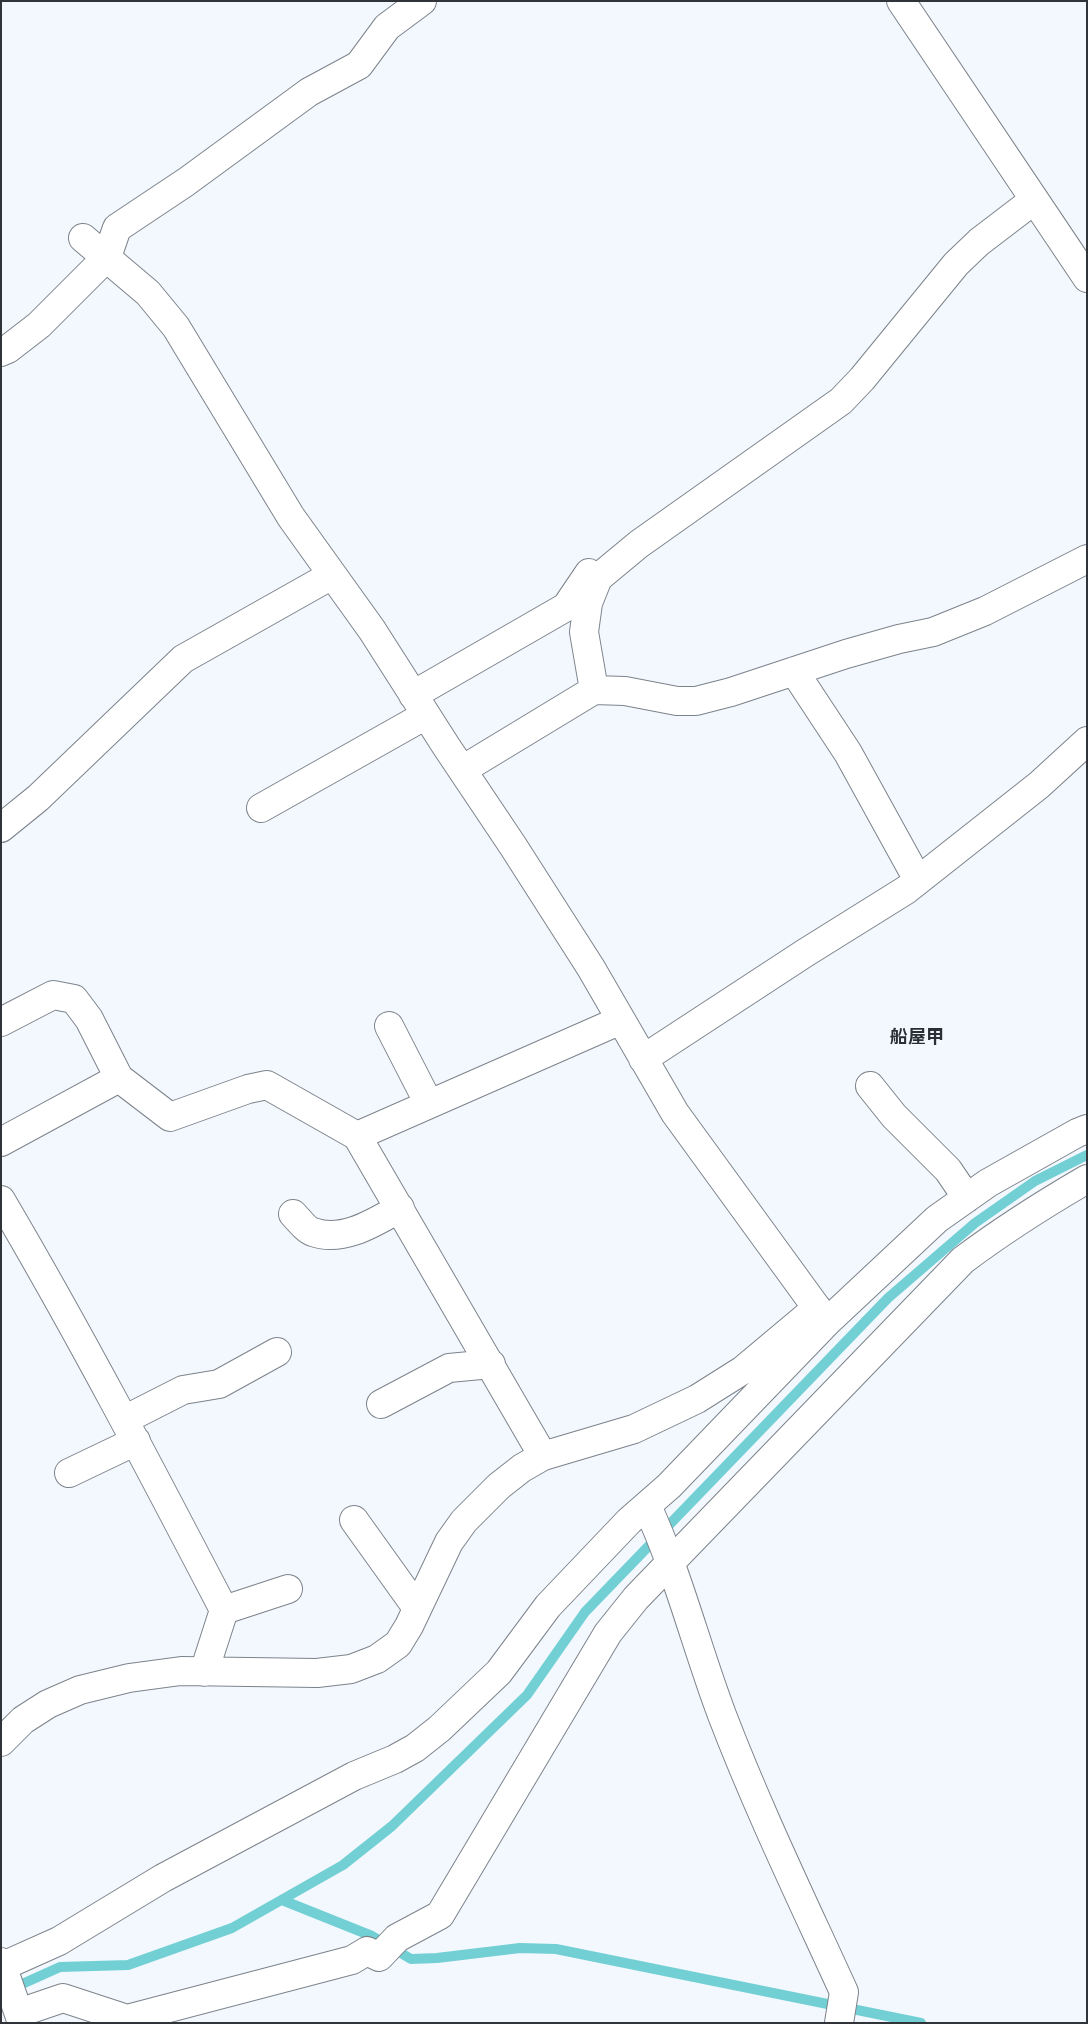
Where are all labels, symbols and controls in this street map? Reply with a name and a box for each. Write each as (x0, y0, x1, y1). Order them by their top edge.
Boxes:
district label: 船屋甲 (890, 1027, 944, 1049)

